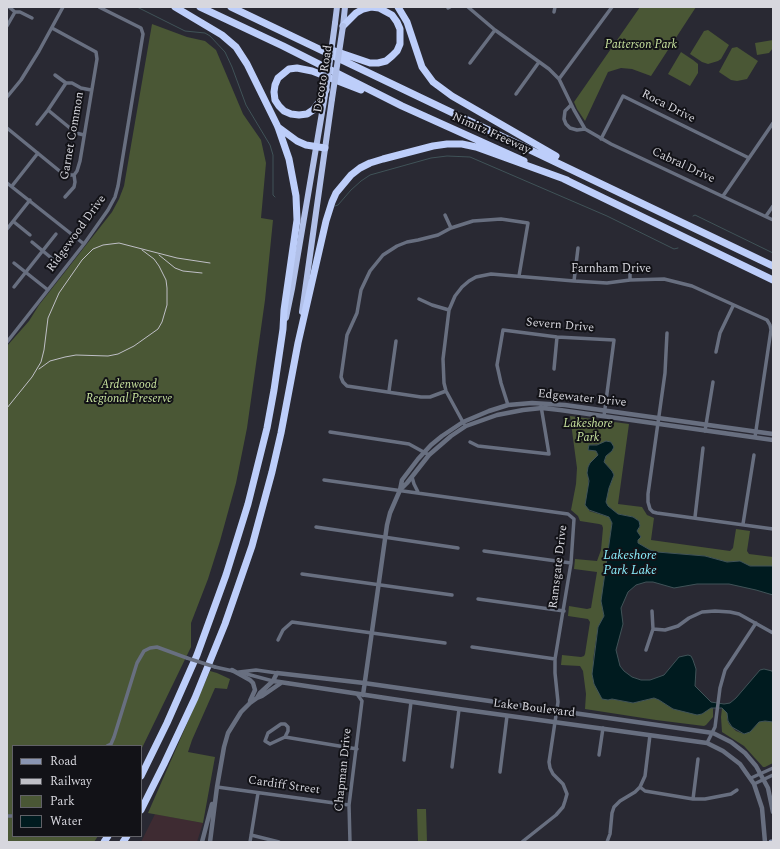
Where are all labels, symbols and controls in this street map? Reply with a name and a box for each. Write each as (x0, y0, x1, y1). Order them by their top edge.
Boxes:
park label: Patterson Park (605, 39, 677, 53)
street label: Decoto Road (312, 44, 336, 114)
street label: Roca Drive (639, 87, 697, 127)
street label: Garnet Common (58, 91, 88, 181)
street label: Nimitz Freeway (450, 110, 532, 158)
street label: Cabral Drive (649, 145, 717, 187)
street label: Ridgewood Drive (44, 193, 110, 275)
street label: Farnham Drive (571, 263, 651, 277)
street label: Severn Drive (525, 316, 595, 336)
park label: Ardenwood Regional Preserve (86, 379, 172, 407)
street label: Edgewater Drive (537, 387, 627, 411)
park label: Lakeshore Park (563, 418, 613, 446)
street label: Ramsgate Drive (547, 524, 571, 610)
water label: Lakeshore Park Lake (603, 548, 657, 579)
street label: Lake Boulevard (492, 697, 576, 721)
street label: Chapman Drive (332, 728, 356, 812)
legend (12, 745, 142, 837)
text: Road (50, 752, 77, 771)
text: Railway (50, 772, 92, 791)
street label: Cardiff Street (247, 774, 321, 798)
text: Park (50, 792, 75, 811)
text: Water (50, 812, 82, 831)

